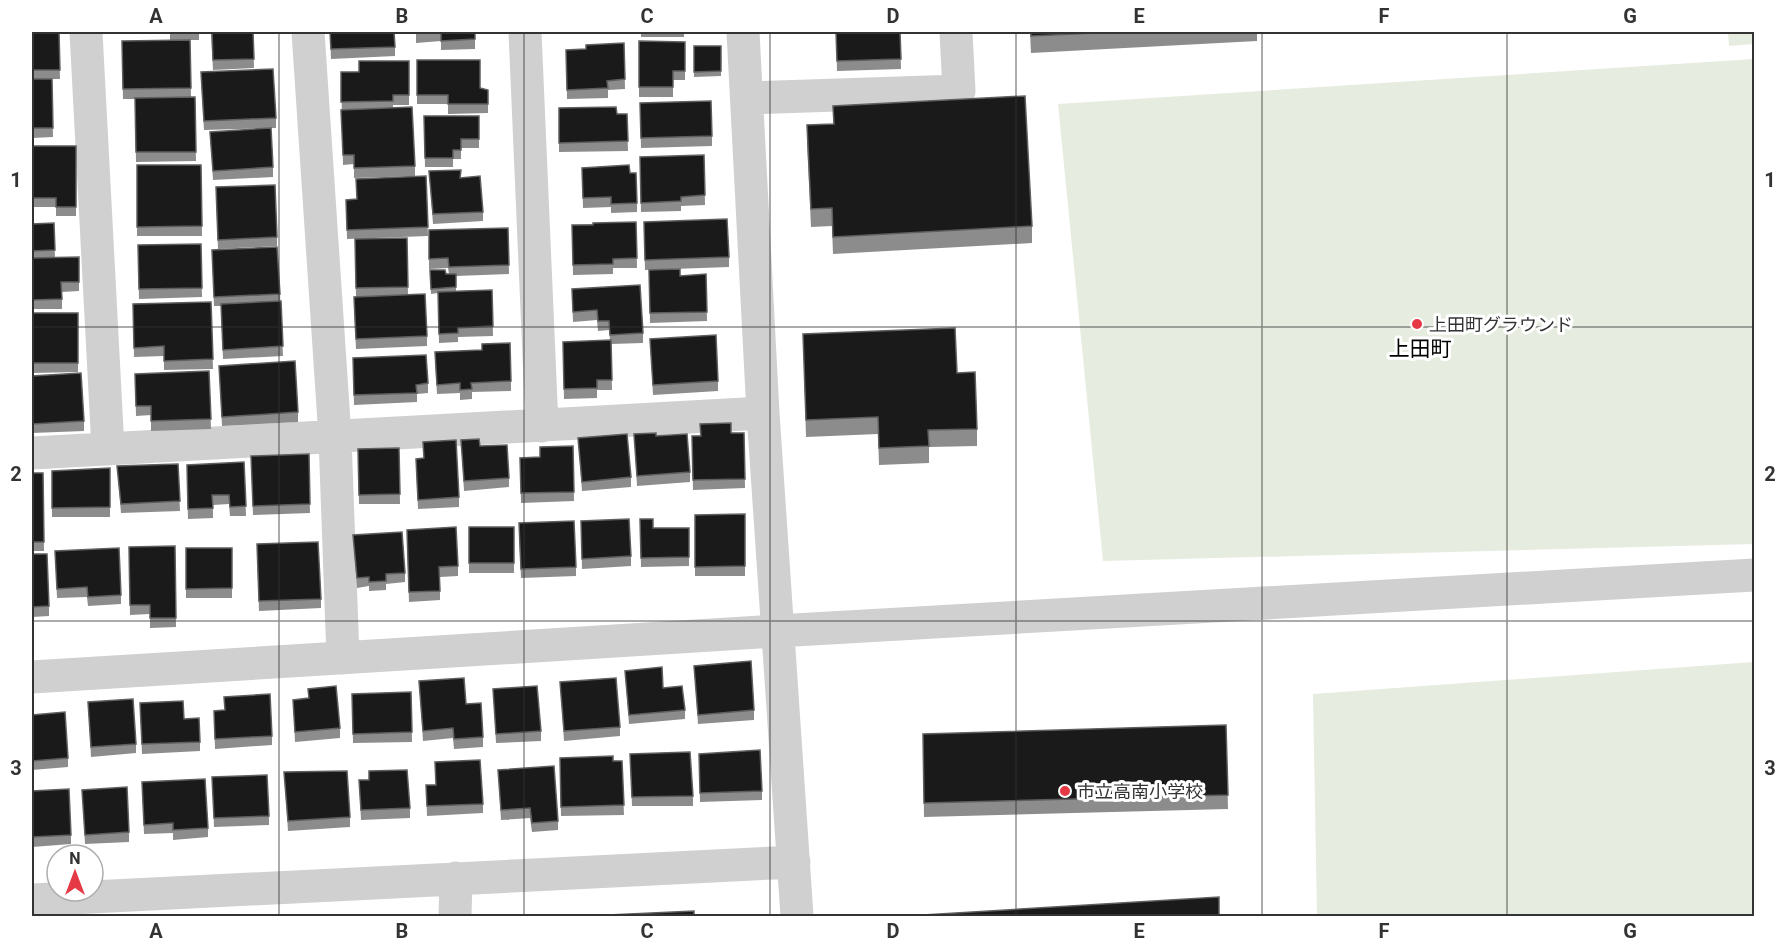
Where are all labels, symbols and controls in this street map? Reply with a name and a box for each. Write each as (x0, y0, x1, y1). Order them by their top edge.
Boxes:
text: A (149, 4, 163, 28)
text: B (396, 4, 408, 28)
text: C (640, 4, 654, 28)
text: D (887, 4, 900, 28)
text: E (1133, 4, 1145, 28)
text: F (1379, 4, 1390, 28)
text: G (1623, 4, 1637, 28)
text: 1 (10, 168, 22, 192)
text: 1 (1764, 168, 1776, 192)
place label: 上田町グラウンド (1429, 314, 1573, 335)
marker: 上田町グラウンド (1410, 317, 1424, 331)
district label: 上田町 (1389, 337, 1452, 361)
text: 2 (10, 462, 22, 486)
text: 2 (1764, 462, 1776, 486)
text: 3 (10, 756, 22, 780)
text: 3 (1764, 756, 1776, 780)
place label: 市立高南小学校 (1077, 781, 1203, 802)
marker: 市立高南小学校 (1058, 784, 1072, 798)
north arrow (45, 843, 105, 903)
text: N (69, 849, 81, 868)
text: A (149, 919, 163, 943)
text: B (396, 919, 408, 943)
text: C (640, 919, 654, 943)
text: D (887, 919, 900, 943)
text: E (1133, 919, 1145, 943)
text: F (1379, 919, 1390, 943)
text: G (1623, 919, 1637, 943)

